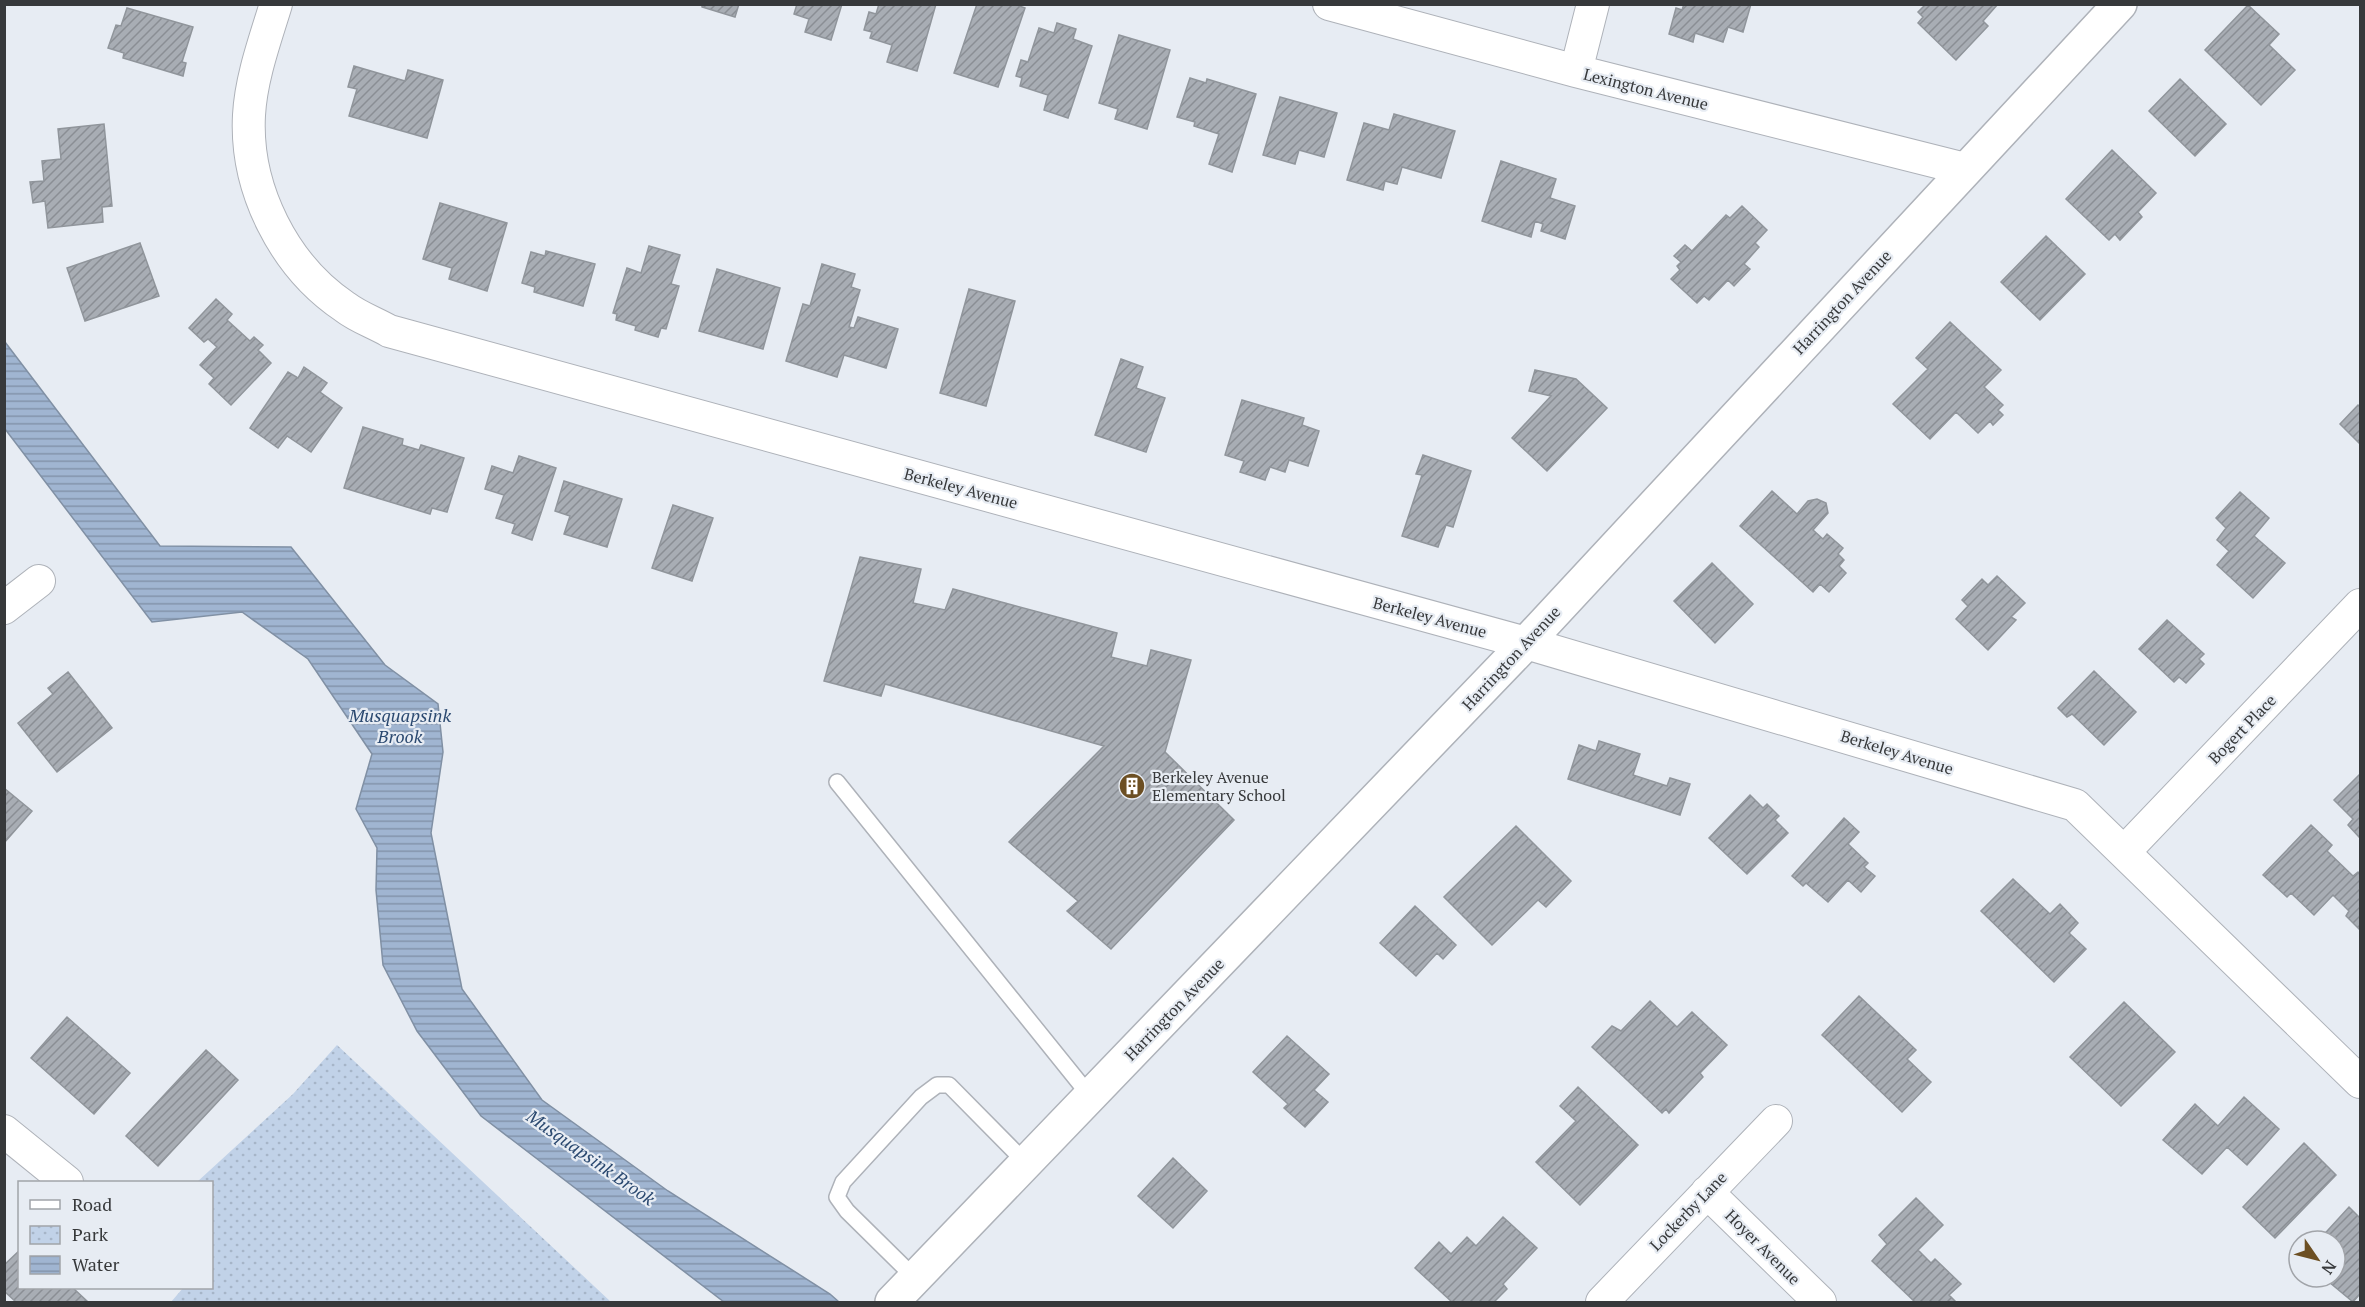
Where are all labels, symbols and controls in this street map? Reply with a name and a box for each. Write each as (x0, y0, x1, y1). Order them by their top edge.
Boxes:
street label: Lexington Avenue (1581, 63, 1711, 115)
street label: Harrington Avenue (1788, 245, 1896, 359)
street label: Berkeley Avenue (902, 462, 1020, 514)
street label: Berkeley Avenue (1371, 591, 1489, 643)
street label: Harrington Avenue (1457, 601, 1565, 715)
street label: Bogert Place (2203, 689, 2281, 769)
water label: Musquapsink Brook (348, 703, 451, 748)
street label: Berkeley Avenue (1838, 724, 1956, 780)
place label: Berkeley Avenue Elementary School (1152, 766, 1286, 806)
building icon: Berkeley Avenue Elementary School (1117, 771, 1147, 801)
street label: Harrington Avenue (1119, 953, 1229, 1065)
water label: Musquapsink Brook (521, 1103, 660, 1210)
street label: Lockerby Lane (1645, 1167, 1731, 1255)
legend (18, 1181, 213, 1289)
text: Road (72, 1192, 112, 1216)
street label: Hoyer Avenue (1721, 1205, 1805, 1289)
text: Park (72, 1222, 109, 1246)
north arrow (2287, 1229, 2347, 1289)
text: Water (72, 1252, 119, 1276)
text: N (2317, 1256, 2342, 1279)

